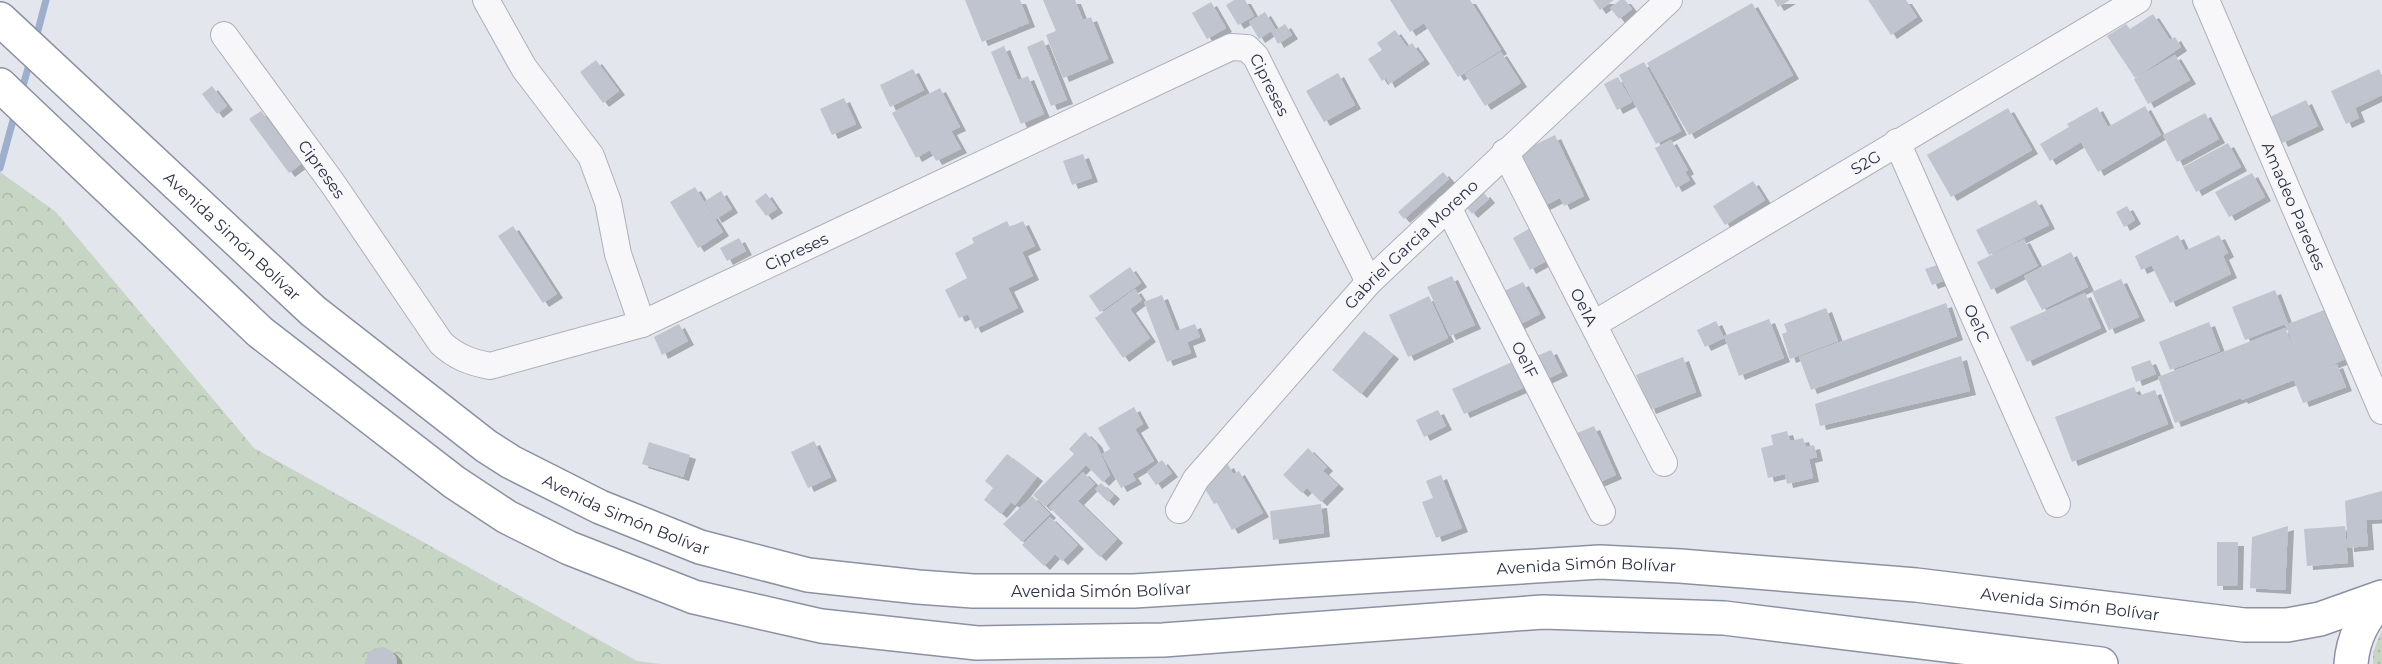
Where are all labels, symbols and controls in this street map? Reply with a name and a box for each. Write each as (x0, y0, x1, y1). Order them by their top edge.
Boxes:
street label: Cipreses (1246, 50, 1293, 120)
street label: Cipreses (294, 136, 349, 202)
street label: Amadeo Paredes (2258, 139, 2330, 273)
street label: S2G (1847, 147, 1884, 179)
street label: Avenida Simón Bolívar (160, 168, 304, 305)
street label: Gabriel Garcia Moreno (1341, 176, 1482, 313)
street label: Cipreses (762, 229, 831, 275)
street label: Oe1A (1566, 285, 1602, 330)
street label: Oe1C (1960, 301, 1993, 345)
street label: Oe1F (1507, 338, 1542, 381)
street label: Avenida Simón Bolívar (539, 471, 711, 559)
street label: Avenida Simón Bolívar (1496, 553, 1676, 578)
street label: Avenida Simón Bolívar (1011, 578, 1192, 601)
street label: Avenida Simón Bolívar (1980, 584, 2161, 625)

